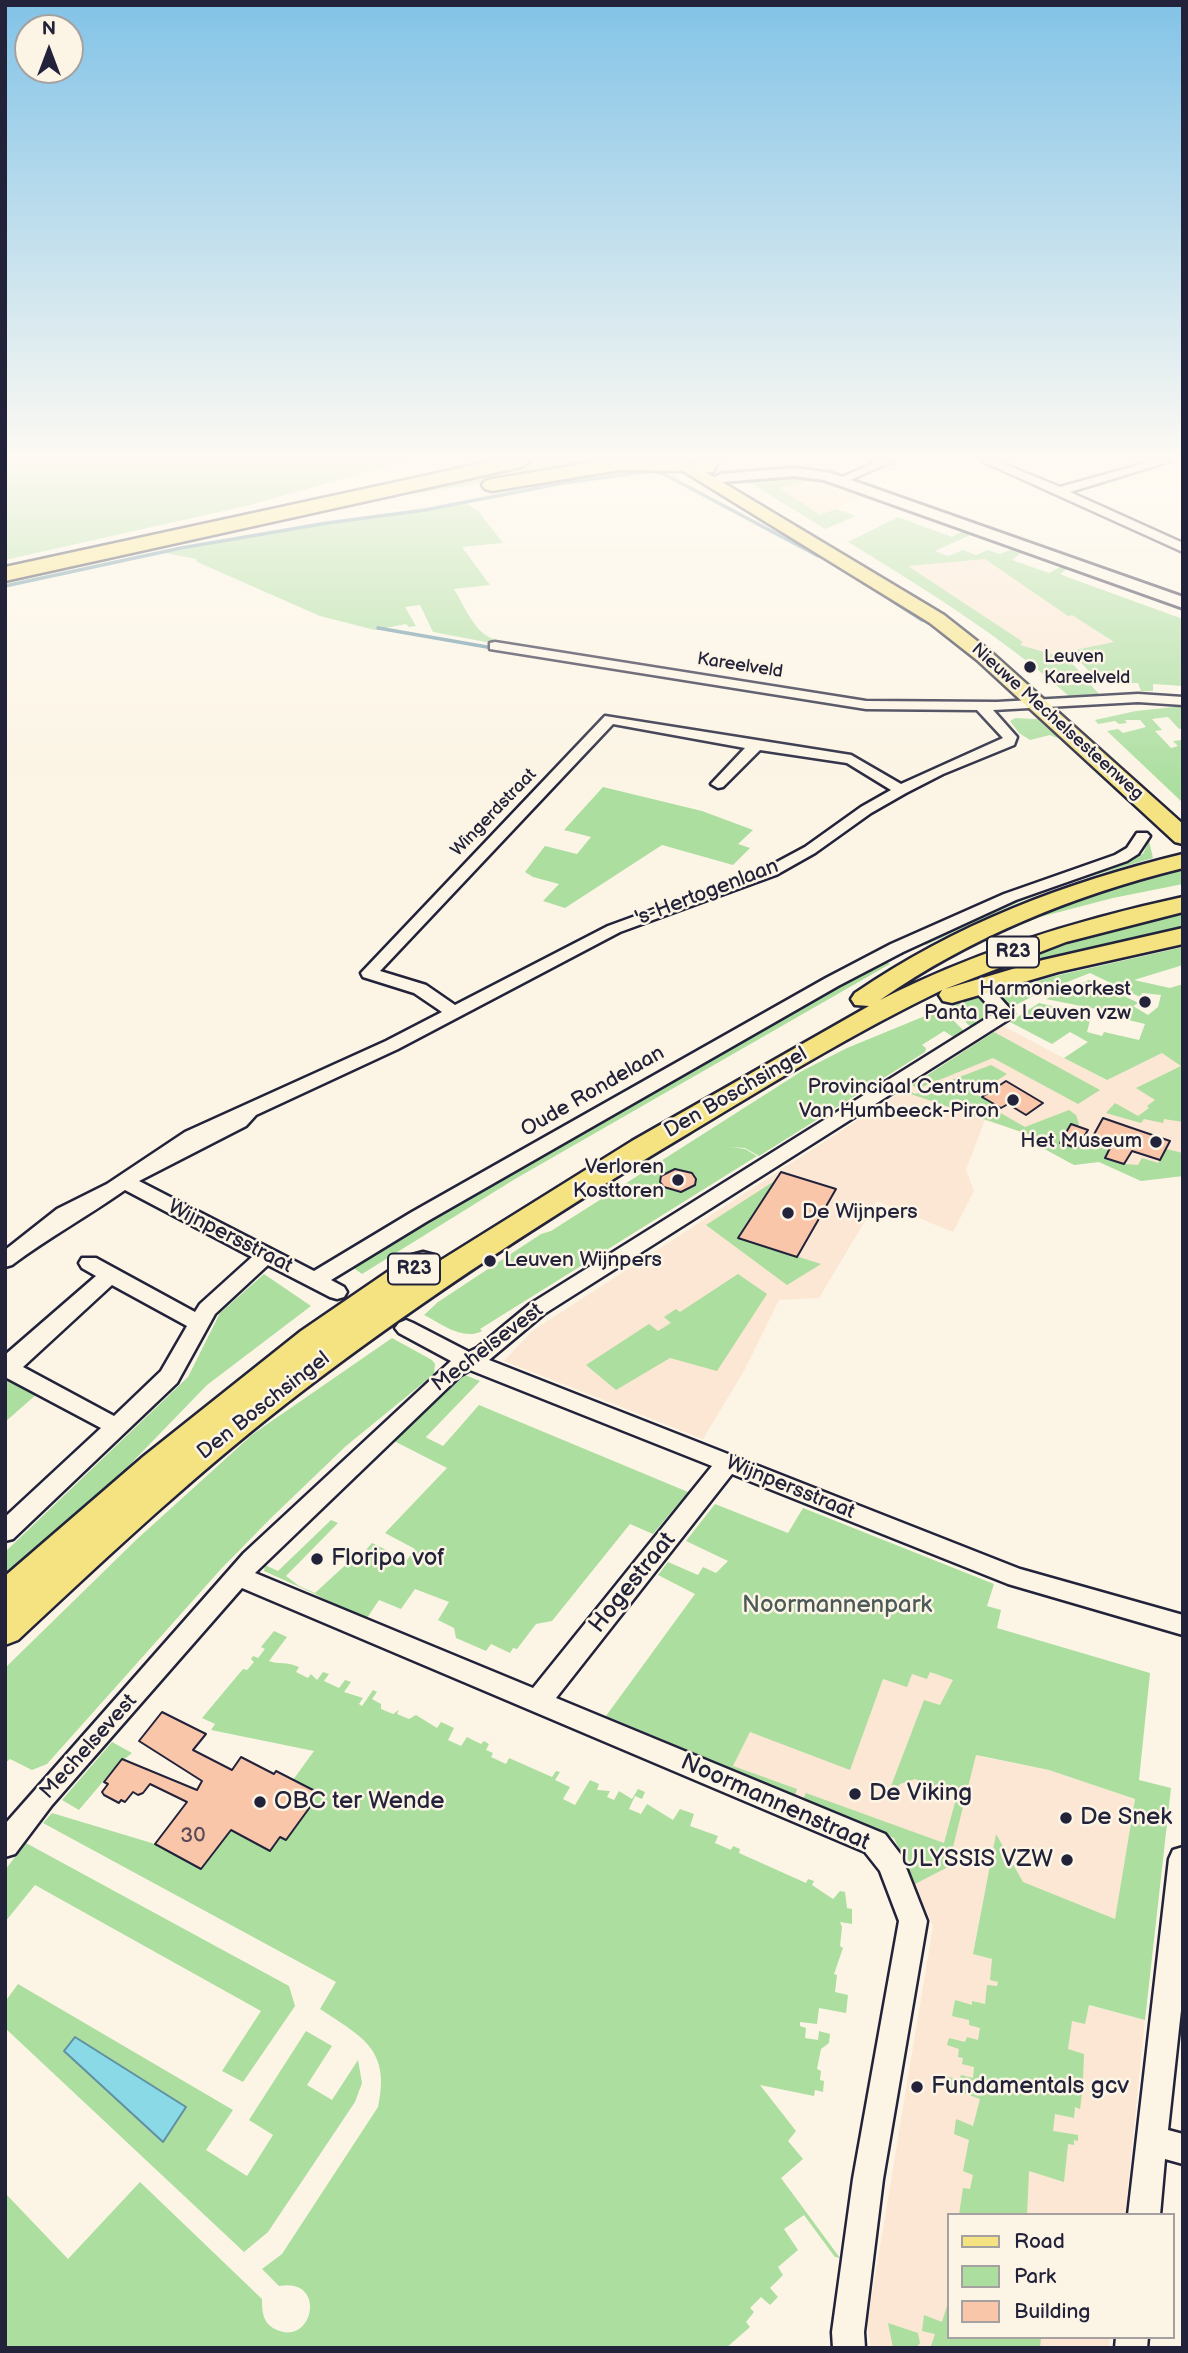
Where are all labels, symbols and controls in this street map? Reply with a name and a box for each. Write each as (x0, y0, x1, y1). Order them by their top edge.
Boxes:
north arrow (14, 14, 84, 84)
text: N (42, 18, 56, 41)
street label: Nieuwe Mechelsesteenweg (966, 639, 1148, 805)
place label: Leuven Kareelveld (1044, 646, 1130, 688)
street label: Kareelveld (696, 649, 784, 683)
marker: Leuven Kareelveld (1022, 659, 1038, 675)
street label: Wingerdstraat (447, 765, 541, 861)
street label: 's-Hertogenlaan (632, 854, 782, 932)
road number: R23 (987, 936, 1039, 968)
place label: Harmonieorkest Panta Rei Leuven vzw (924, 977, 1131, 1027)
marker: Harmonieorkest Panta Rei Leuven vzw (1137, 994, 1153, 1010)
street label: Oude Rondelaan (517, 1041, 669, 1143)
street label: Den Boschsingel (660, 1042, 812, 1144)
place label: Provinciaal Centrum Van Humbeeck-Piron (799, 1075, 999, 1125)
marker: Provinciaal Centrum Van Humbeeck-Piron (1005, 1092, 1021, 1108)
place label: Het Museum (1020, 1129, 1142, 1155)
marker: Het Museum (1148, 1134, 1164, 1150)
place label: Verloren Kosttoren (573, 1155, 664, 1205)
marker: Verloren Kosttoren (670, 1172, 686, 1188)
street label: Wijnpersstraat (163, 1195, 297, 1279)
place label: De Wijnpers (802, 1200, 918, 1226)
marker: De Wijnpers (780, 1205, 796, 1221)
place label: Leuven Wijnpers (504, 1248, 662, 1274)
marker: Leuven Wijnpers (482, 1253, 498, 1269)
road number: R23 (388, 1254, 440, 1284)
street label: Mechelsevest (428, 1298, 548, 1398)
street label: Den Boschsingel (193, 1347, 335, 1465)
street label: Wijnpersstraat (722, 1451, 858, 1525)
street label: Hogestraat (584, 1527, 682, 1639)
place label: Floripa vof (331, 1545, 445, 1573)
marker: Floripa vof (309, 1551, 325, 1567)
park label: Noormannenpark (742, 1592, 932, 1620)
street label: Mechelsevest (35, 1689, 143, 1805)
street label: Noormannenstraat (676, 1748, 874, 1858)
place label: De Viking (869, 1780, 972, 1808)
marker: De Viking (847, 1786, 863, 1802)
place label: OBC ter Wende (274, 1788, 445, 1816)
marker: OBC ter Wende (252, 1794, 268, 1810)
place label: De Snek (1080, 1804, 1172, 1832)
marker: De Snek (1058, 1810, 1074, 1826)
house number: 30 (180, 1824, 206, 1850)
place label: ULYSSIS VZW (901, 1846, 1053, 1874)
marker: ULYSSIS VZW (1059, 1852, 1075, 1868)
place label: Fundamentals gcv (931, 2073, 1129, 2101)
marker: Fundamentals gcv (909, 2079, 925, 2095)
legend (946, 2213, 1174, 2339)
text: Road (1014, 2229, 1065, 2254)
text: Park (1014, 2264, 1056, 2289)
text: Building (1014, 2299, 1090, 2324)

